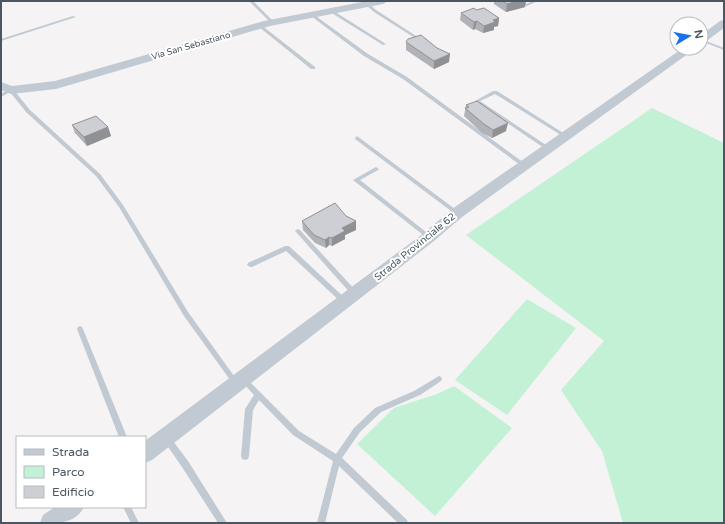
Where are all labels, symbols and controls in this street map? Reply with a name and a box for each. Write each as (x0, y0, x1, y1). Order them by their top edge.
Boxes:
north arrow (669, 16, 709, 56)
street label: Via San Sebastiano (150, 29, 232, 63)
text: N (691, 29, 706, 40)
street label: Strada Provinciale 62 (372, 211, 458, 283)
legend (16, 436, 146, 508)
text: Strada (52, 445, 89, 459)
text: Parco (52, 465, 85, 479)
text: Edificio (52, 485, 94, 499)

